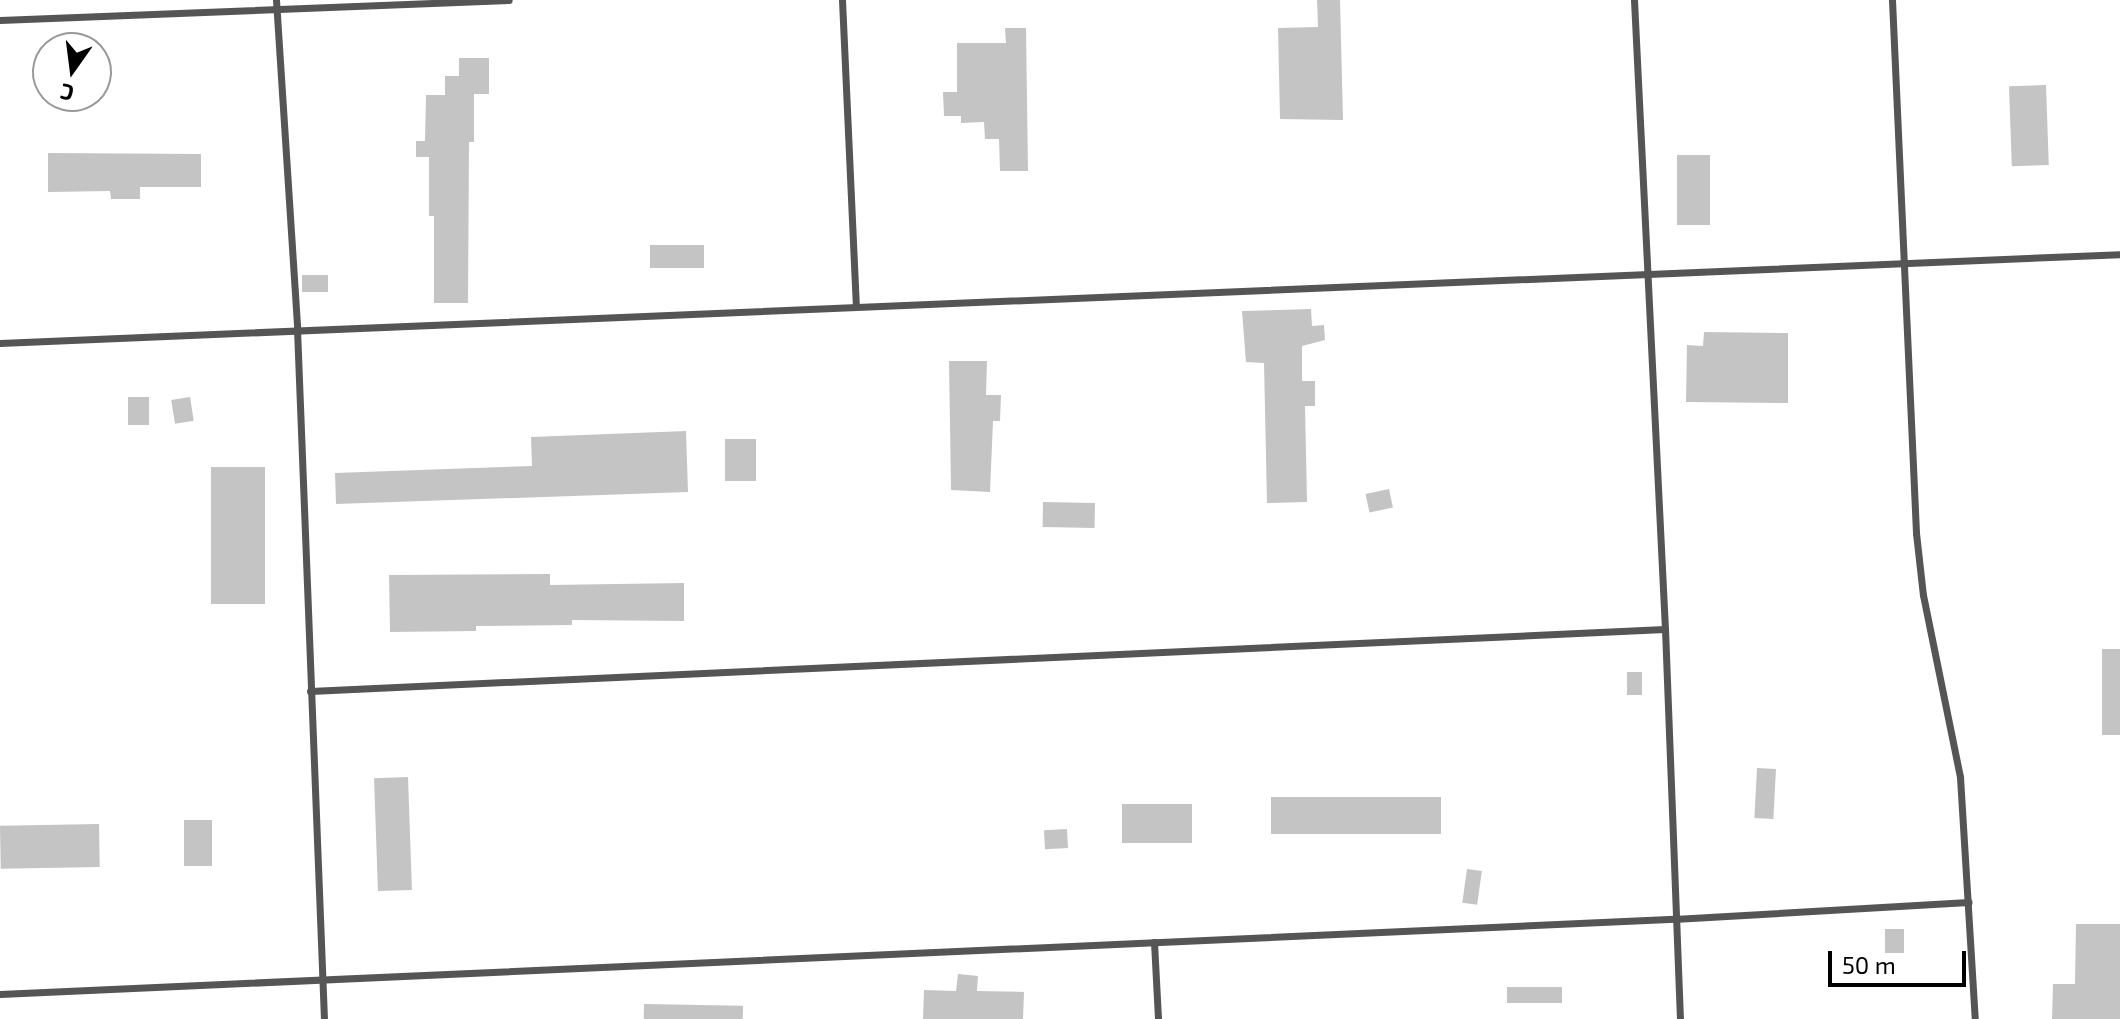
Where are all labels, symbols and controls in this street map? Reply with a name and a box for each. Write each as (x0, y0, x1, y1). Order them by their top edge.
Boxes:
north arrow (32, 32, 112, 112)
text: С (57, 79, 76, 108)
scale bar (1832, 935, 1970, 985)
text: 50 m (1842, 950, 1896, 979)

